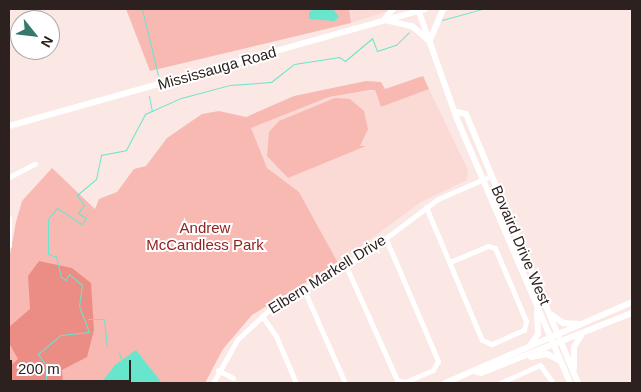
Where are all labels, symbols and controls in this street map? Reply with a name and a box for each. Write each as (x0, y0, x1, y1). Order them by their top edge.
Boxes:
north arrow (10, 10, 60, 60)
text: N (38, 33, 57, 50)
street label: Mississauga Road (156, 42, 278, 94)
street label: Bovaird Drive West (488, 183, 554, 307)
park label: Andrew McCandless Park (146, 218, 264, 253)
street label: Elbern Markell Drive (265, 231, 389, 317)
scale bar (12, 350, 134, 382)
text: 200 m (18, 360, 60, 377)

